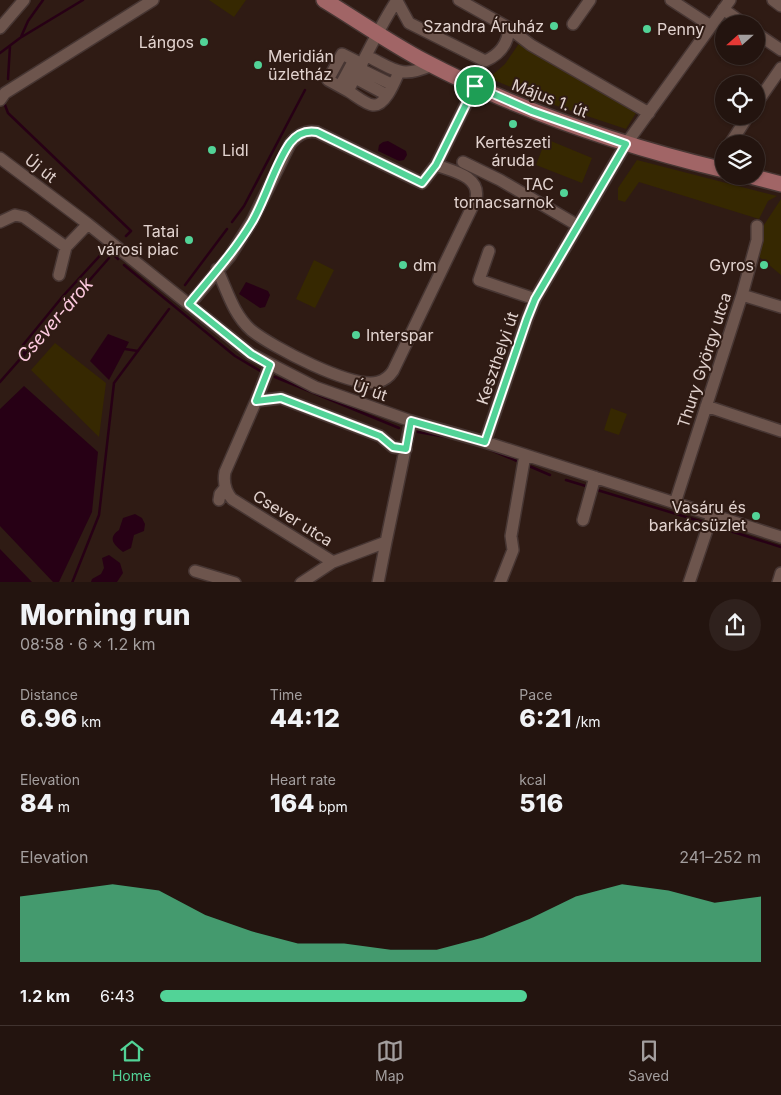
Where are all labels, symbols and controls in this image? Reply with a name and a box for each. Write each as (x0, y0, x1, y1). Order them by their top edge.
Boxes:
north arrow (715, 15, 765, 65)
map controls (715, 15, 765, 185)
place label: Szandra Áruház (423, 16, 544, 36)
place label: Penny (657, 19, 704, 39)
marker: Szandra Áruház (548, 20, 560, 32)
marker: Penny (641, 23, 653, 35)
place label: Lángos (139, 32, 194, 52)
marker: Lángos (198, 36, 210, 48)
place label: Meridián üzletház (268, 46, 334, 84)
marker: Meridián üzletház (252, 59, 264, 71)
pin (454, 65, 496, 107)
icon: arrive (461, 72, 489, 100)
street label: Május 1. út (509, 74, 591, 122)
button: locate (715, 75, 765, 125)
marker: Kertészeti áruda (507, 118, 519, 130)
place label: Kertészeti áruda (475, 132, 551, 170)
button: layers (715, 135, 765, 185)
place label: Lidl (222, 140, 249, 160)
marker: Lidl (206, 144, 218, 156)
street label: Új út (21, 149, 61, 187)
place label: TAC tornacsarnok (454, 174, 554, 212)
marker: TAC tornacsarnok (558, 187, 570, 199)
place label: Tatai városi piac (97, 221, 179, 259)
marker: Tatai városi piac (183, 234, 195, 246)
place label: dm (413, 255, 437, 275)
place label: Gyros (709, 255, 754, 275)
marker: dm (397, 259, 409, 271)
marker: Gyros (758, 259, 770, 271)
water label: Csever-árok (12, 272, 98, 366)
street label: Thury György utca (673, 290, 735, 430)
street label: Keszthelyi út (472, 309, 522, 407)
place label: Interspar (366, 325, 434, 345)
marker: Interspar (350, 329, 362, 341)
street label: Új út (350, 375, 390, 405)
street label: Csever utca (249, 486, 337, 550)
place label: Vasáru és barkácsüzlet (649, 497, 746, 535)
marker: Vasáru és barkácsüzlet (750, 510, 762, 522)
text: Morning run (20, 598, 190, 632)
button: share (709, 599, 761, 651)
text: 08:58 · 6 × 1.2 km (20, 634, 156, 654)
text: Distance (20, 686, 78, 703)
text: Time (270, 686, 303, 703)
text: Pace (519, 686, 552, 703)
text: 6.96 (20, 703, 77, 733)
text: 44:12 (270, 703, 340, 733)
text: 6:21 (519, 703, 572, 733)
text: km (77, 713, 101, 730)
text: /km (572, 713, 601, 730)
text: Elevation (20, 771, 80, 788)
text: Heart rate (270, 771, 336, 788)
text: kcal (519, 771, 546, 788)
text: 84 (20, 788, 54, 818)
text: 164 (270, 788, 314, 818)
text: 516 (519, 788, 563, 818)
text: m (54, 798, 70, 815)
text: bpm (314, 798, 348, 815)
text: Elevation (20, 847, 89, 867)
text: 241–252 m (679, 847, 761, 867)
text: 1.2 km (20, 986, 70, 1006)
text: 6:43 (100, 986, 135, 1006)
tab: Home (112, 1037, 151, 1084)
tab: Map (375, 1037, 404, 1084)
tab: Saved (628, 1037, 669, 1084)

